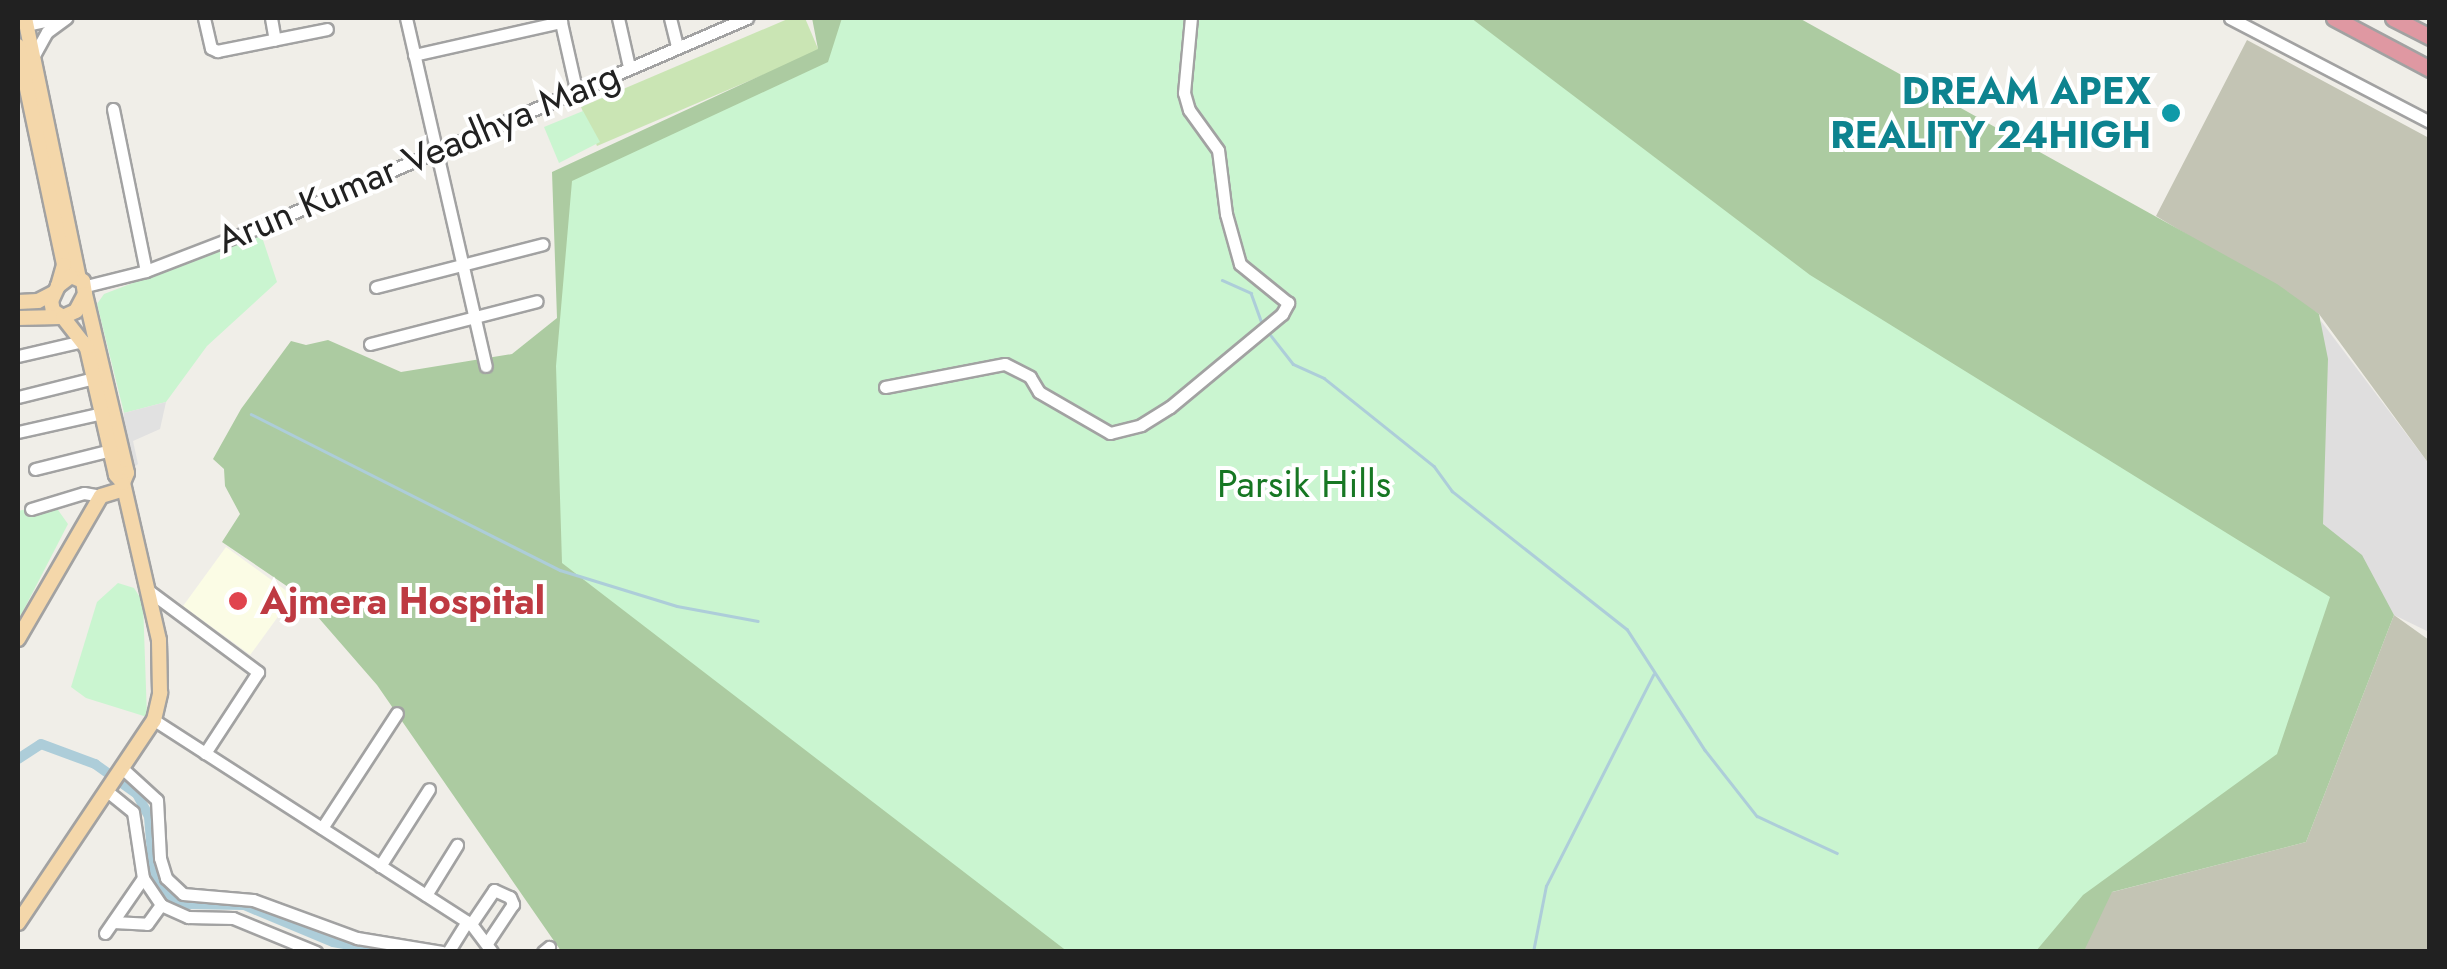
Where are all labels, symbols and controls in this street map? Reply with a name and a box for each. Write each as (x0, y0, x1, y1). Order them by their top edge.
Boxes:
street label: Arun Kumar Veadhya Marg (210, 51, 626, 263)
place label: DREAM APEX REALITY 24HIGH (1830, 68, 2151, 157)
marker: DREAM APEX REALITY 24HIGH (2160, 102, 2182, 124)
park label: Parsik Hills (1217, 461, 1391, 507)
place label: Ajmera Hospital (260, 578, 545, 624)
marker: Ajmera Hospital (225, 588, 251, 614)

